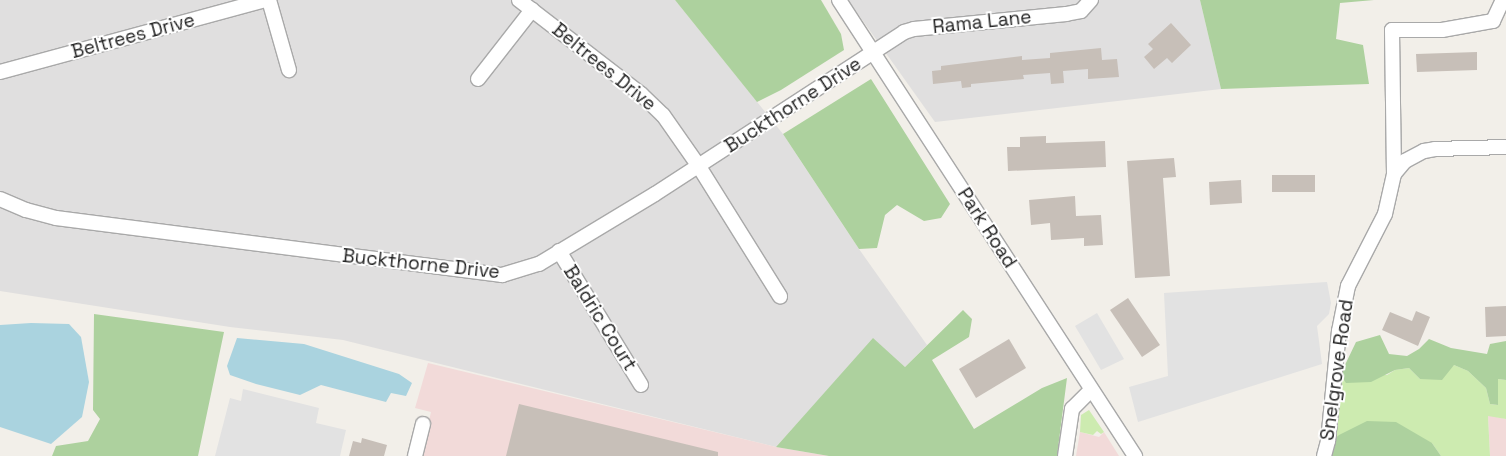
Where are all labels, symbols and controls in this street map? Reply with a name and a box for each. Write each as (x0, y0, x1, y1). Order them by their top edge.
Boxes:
street label: Rama Lane (931, 5, 1033, 39)
street label: Beltrees Drive (69, 9, 197, 63)
street label: Beltrees Drive (548, 18, 660, 116)
street label: Buckthorne Drive (720, 52, 866, 158)
street label: Park Road (953, 184, 1021, 272)
street label: Buckthorne Drive (341, 244, 501, 284)
street label: Baldric Court (559, 261, 641, 375)
street label: Snelgrove Road (1316, 298, 1358, 442)

